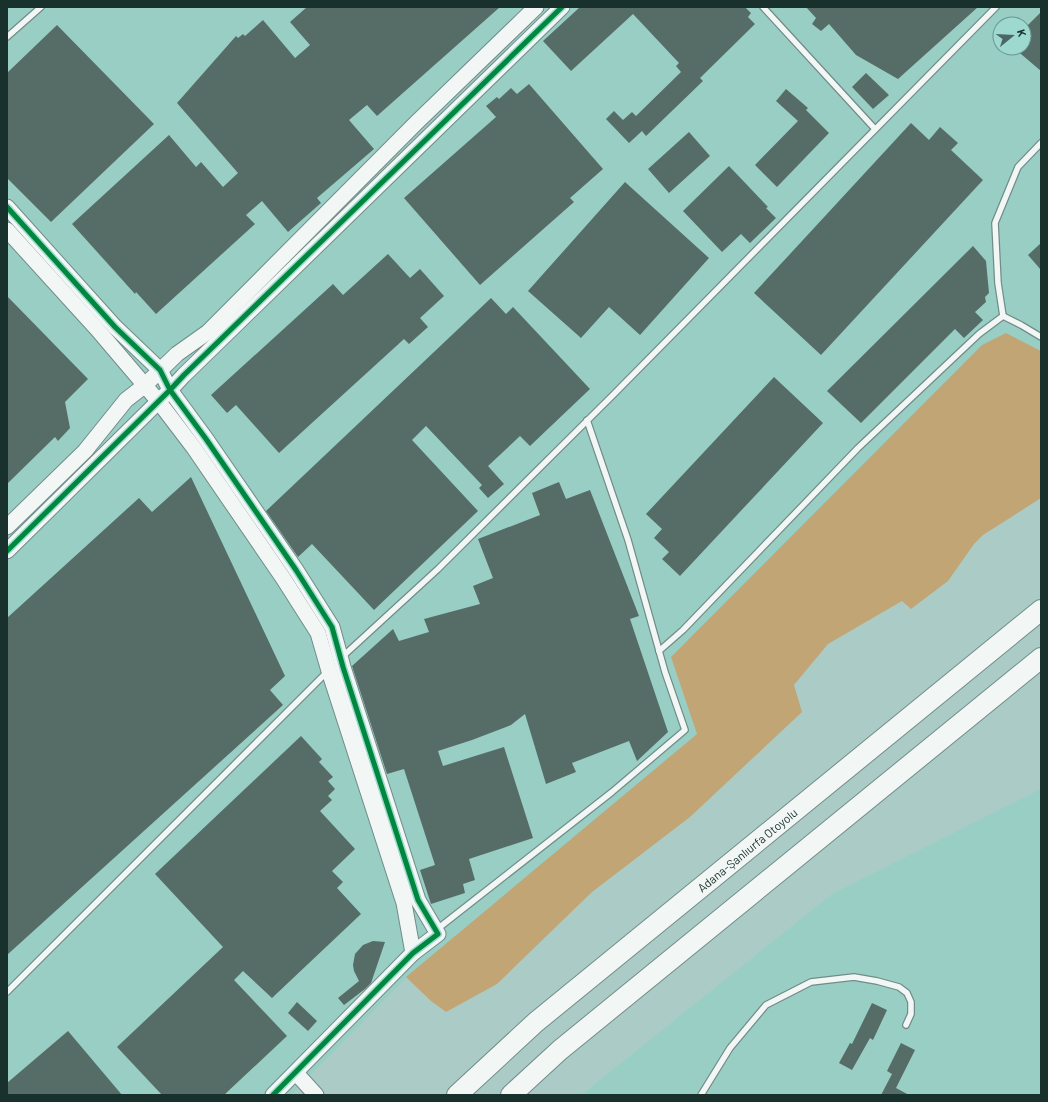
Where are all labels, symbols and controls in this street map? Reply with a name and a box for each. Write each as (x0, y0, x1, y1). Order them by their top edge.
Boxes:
north arrow (992, 16, 1032, 56)
text: K (1015, 27, 1029, 38)
street label: Adana-Şanlıurfa Otoyolu (694, 805, 800, 895)

